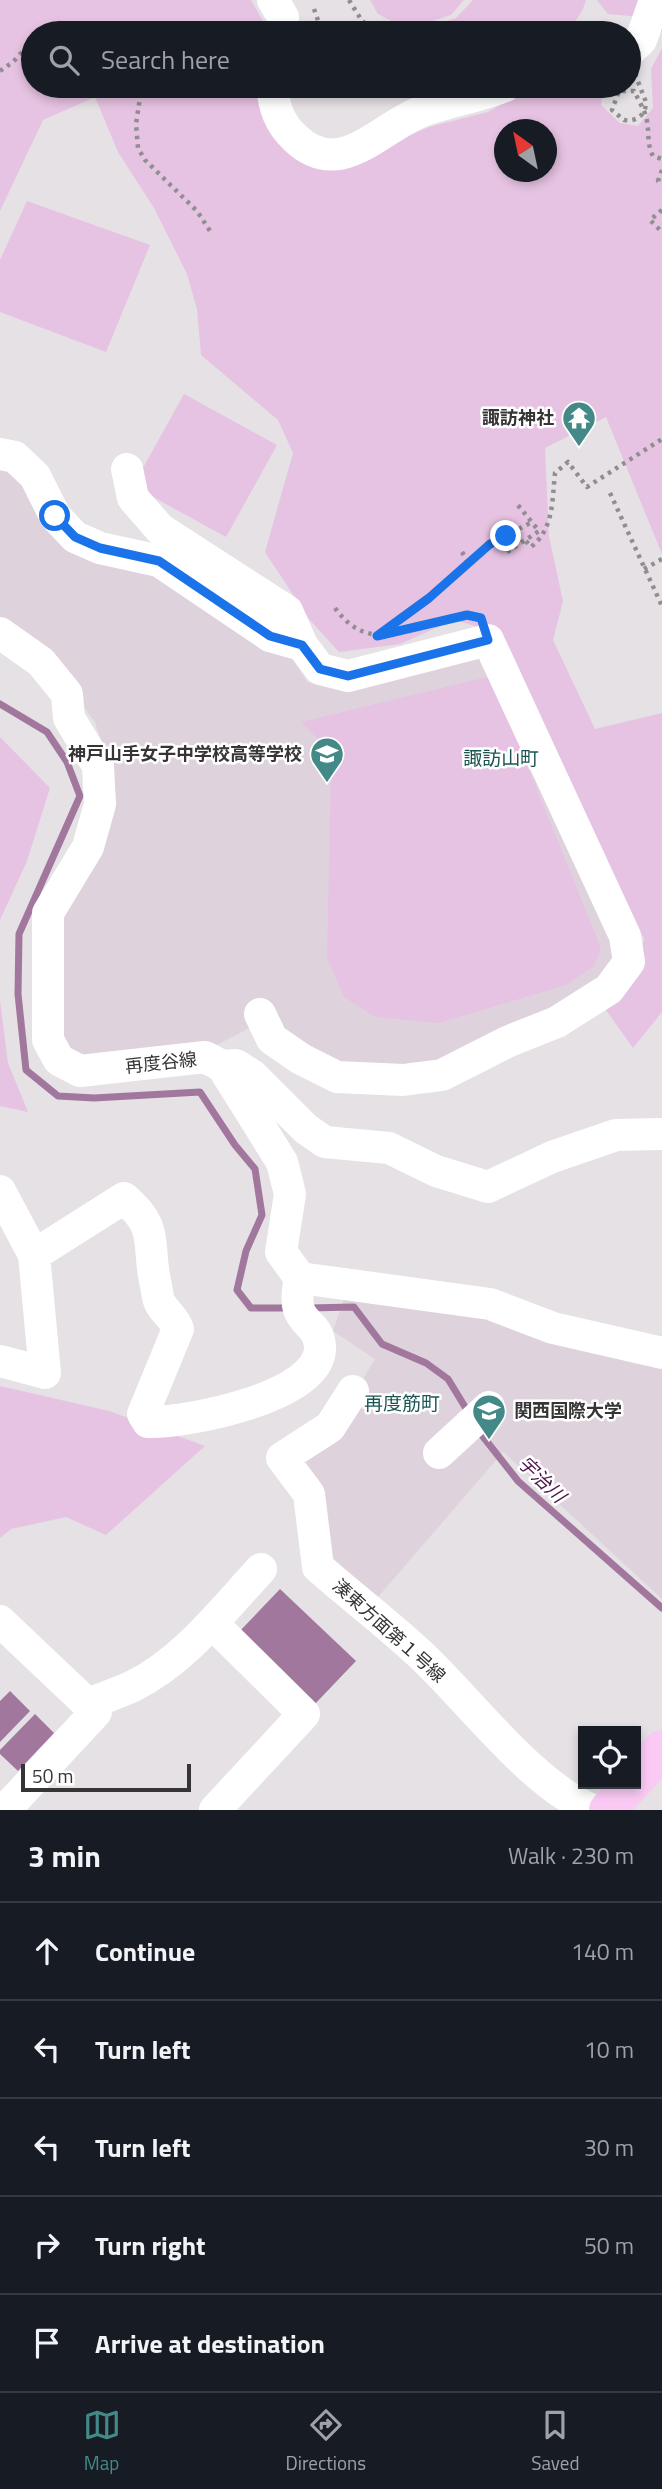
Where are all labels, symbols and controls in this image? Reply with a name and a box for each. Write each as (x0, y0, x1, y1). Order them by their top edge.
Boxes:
search box (21, 21, 641, 98)
text: Search here (101, 40, 230, 79)
icon: search (45, 41, 83, 79)
north arrow (494, 119, 557, 182)
temple icon: 諏訪神社 (560, 399, 598, 448)
place label: 諏訪神社 (482, 404, 554, 431)
route start (39, 500, 70, 531)
route end (490, 520, 521, 551)
school or university icon: 神戸山手女子中学校高等学校 (308, 735, 346, 784)
place label: 神戸山手女子中学校高等学校 (68, 740, 302, 767)
district label: 諏訪山町 (463, 743, 539, 772)
street label: 再度谷線 (124, 1045, 198, 1080)
district label: 再度筋町 (364, 1388, 440, 1417)
school or university icon: 関西国際大学 (470, 1392, 508, 1441)
place label: 関西国際大学 (514, 1397, 622, 1424)
water label: 宇治川 (512, 1448, 574, 1510)
street label: 湊東方面第１号線 (327, 1572, 452, 1689)
map controls (578, 1726, 641, 1789)
button: locate (578, 1726, 641, 1789)
scale bar (21, 1761, 191, 1793)
text: 50 m (32, 1761, 73, 1790)
text: 3 min (28, 1833, 101, 1879)
text: Walk · 230 m (508, 1838, 634, 1873)
icon: ahead (28, 1932, 66, 1970)
text: Continue (95, 1932, 195, 1971)
text: 140 m (571, 1934, 634, 1969)
icon: left (28, 2030, 66, 2068)
text: Turn left (95, 2030, 190, 2069)
text: 10 m (584, 2032, 634, 2067)
icon: left (28, 2128, 66, 2166)
text: Turn left (95, 2128, 190, 2167)
text: 30 m (584, 2130, 634, 2165)
icon: right (28, 2226, 66, 2264)
text: Turn right (95, 2226, 206, 2265)
text: 50 m (584, 2228, 634, 2263)
icon: arrive (28, 2324, 66, 2362)
text: Arrive at destination (95, 2324, 325, 2363)
tab: Map (83, 2406, 121, 2477)
tab: Directions (286, 2406, 366, 2477)
tab: Saved (531, 2406, 579, 2477)

